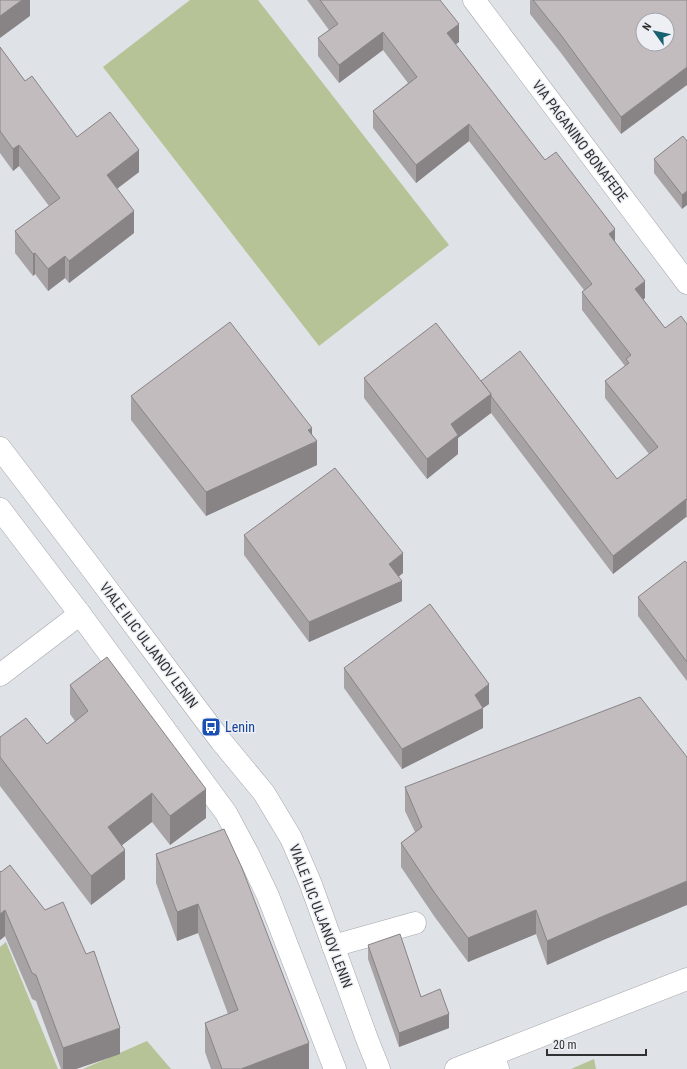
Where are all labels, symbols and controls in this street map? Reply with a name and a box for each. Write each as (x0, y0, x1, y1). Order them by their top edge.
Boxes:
north arrow (635, 12, 675, 52)
text: N (640, 20, 654, 33)
street label: VIA PAGANINO BONAFEDE (529, 77, 631, 205)
street label: VIALE ILIC ULJANOV LENIN (97, 579, 201, 711)
bus stop icon: Lenin (200, 716, 222, 738)
place label: Lenin (225, 719, 255, 735)
street label: VIALE ILIC ULJANOV LENIN (286, 842, 356, 990)
scale bar (547, 1031, 646, 1057)
text: 20 m (553, 1038, 577, 1052)

